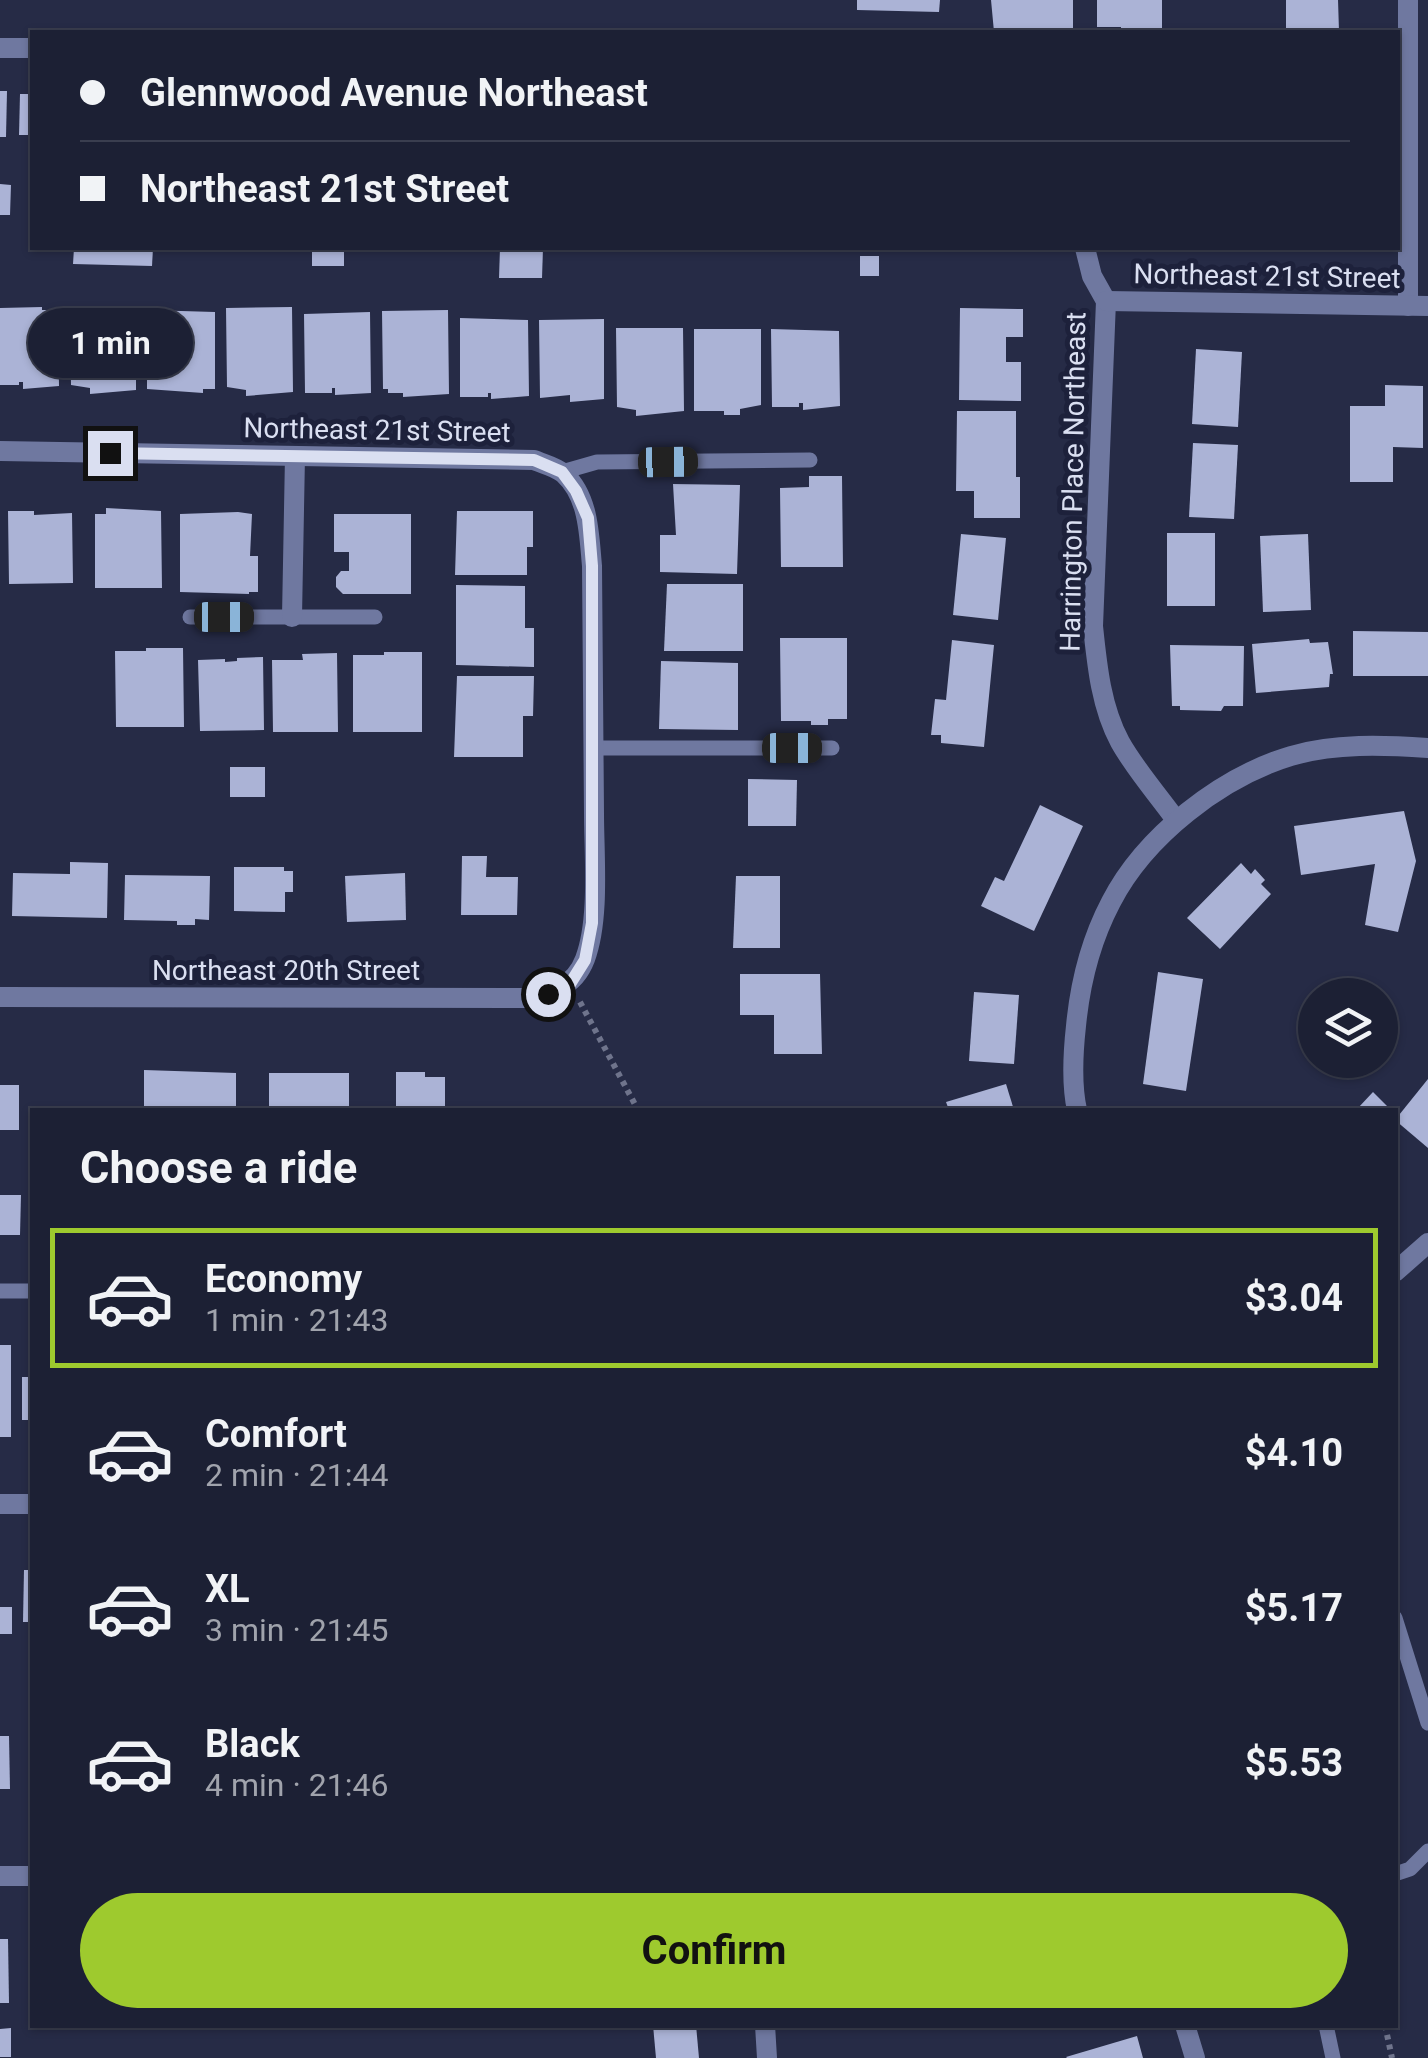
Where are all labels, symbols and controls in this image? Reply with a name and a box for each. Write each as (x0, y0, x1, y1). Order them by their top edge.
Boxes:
text: Glennwood Avenue Northeast (140, 71, 648, 115)
text: Northeast 21st Street (140, 167, 509, 211)
street label: Northeast 21st Street (1133, 257, 1401, 295)
callout: 1 min (28, 308, 192, 378)
street label: Harrington Place Northeast (1054, 312, 1092, 652)
text: 1 min (70, 324, 151, 362)
street label: Northeast 21st Street (243, 411, 511, 449)
route end (88, 431, 133, 476)
car (638, 446, 698, 478)
car (194, 602, 254, 632)
car (762, 733, 822, 763)
street label: Northeast 20th Street (152, 954, 420, 987)
route start (526, 972, 571, 1017)
map controls (1298, 978, 1398, 1078)
button: layers (1298, 978, 1398, 1078)
text: Choose a ride (80, 1141, 357, 1194)
icon: car (85, 1253, 175, 1343)
text: Economy (205, 1257, 362, 1301)
text: $3.04 (1245, 1276, 1343, 1320)
text: 1 min · 21:43 (205, 1301, 388, 1339)
icon: car (85, 1408, 175, 1498)
text: Comfort (205, 1412, 347, 1456)
text: $4.10 (1245, 1431, 1343, 1475)
text: 2 min · 21:44 (205, 1456, 388, 1494)
icon: car (85, 1563, 175, 1653)
text: XL (205, 1567, 250, 1611)
text: $5.17 (1245, 1586, 1343, 1630)
text: 3 min · 21:45 (205, 1611, 388, 1649)
icon: car (85, 1718, 175, 1808)
text: Black (205, 1722, 300, 1766)
text: $5.53 (1245, 1741, 1343, 1785)
text: 4 min · 21:46 (205, 1766, 388, 1804)
button: Confirm (80, 1893, 1348, 2008)

